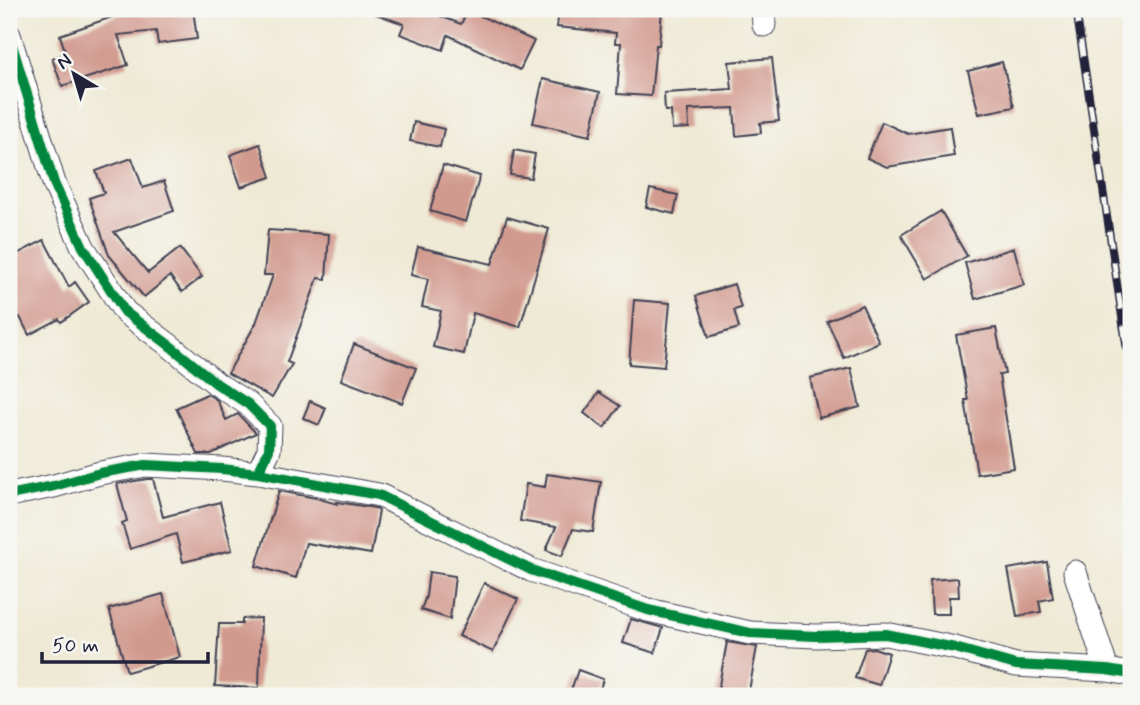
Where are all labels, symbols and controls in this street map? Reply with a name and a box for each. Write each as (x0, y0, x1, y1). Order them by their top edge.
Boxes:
north arrow (38, 38, 108, 108)
text: N (52, 48, 77, 76)
scale bar (42, 621, 208, 665)
text: 50 m (52, 632, 99, 660)

